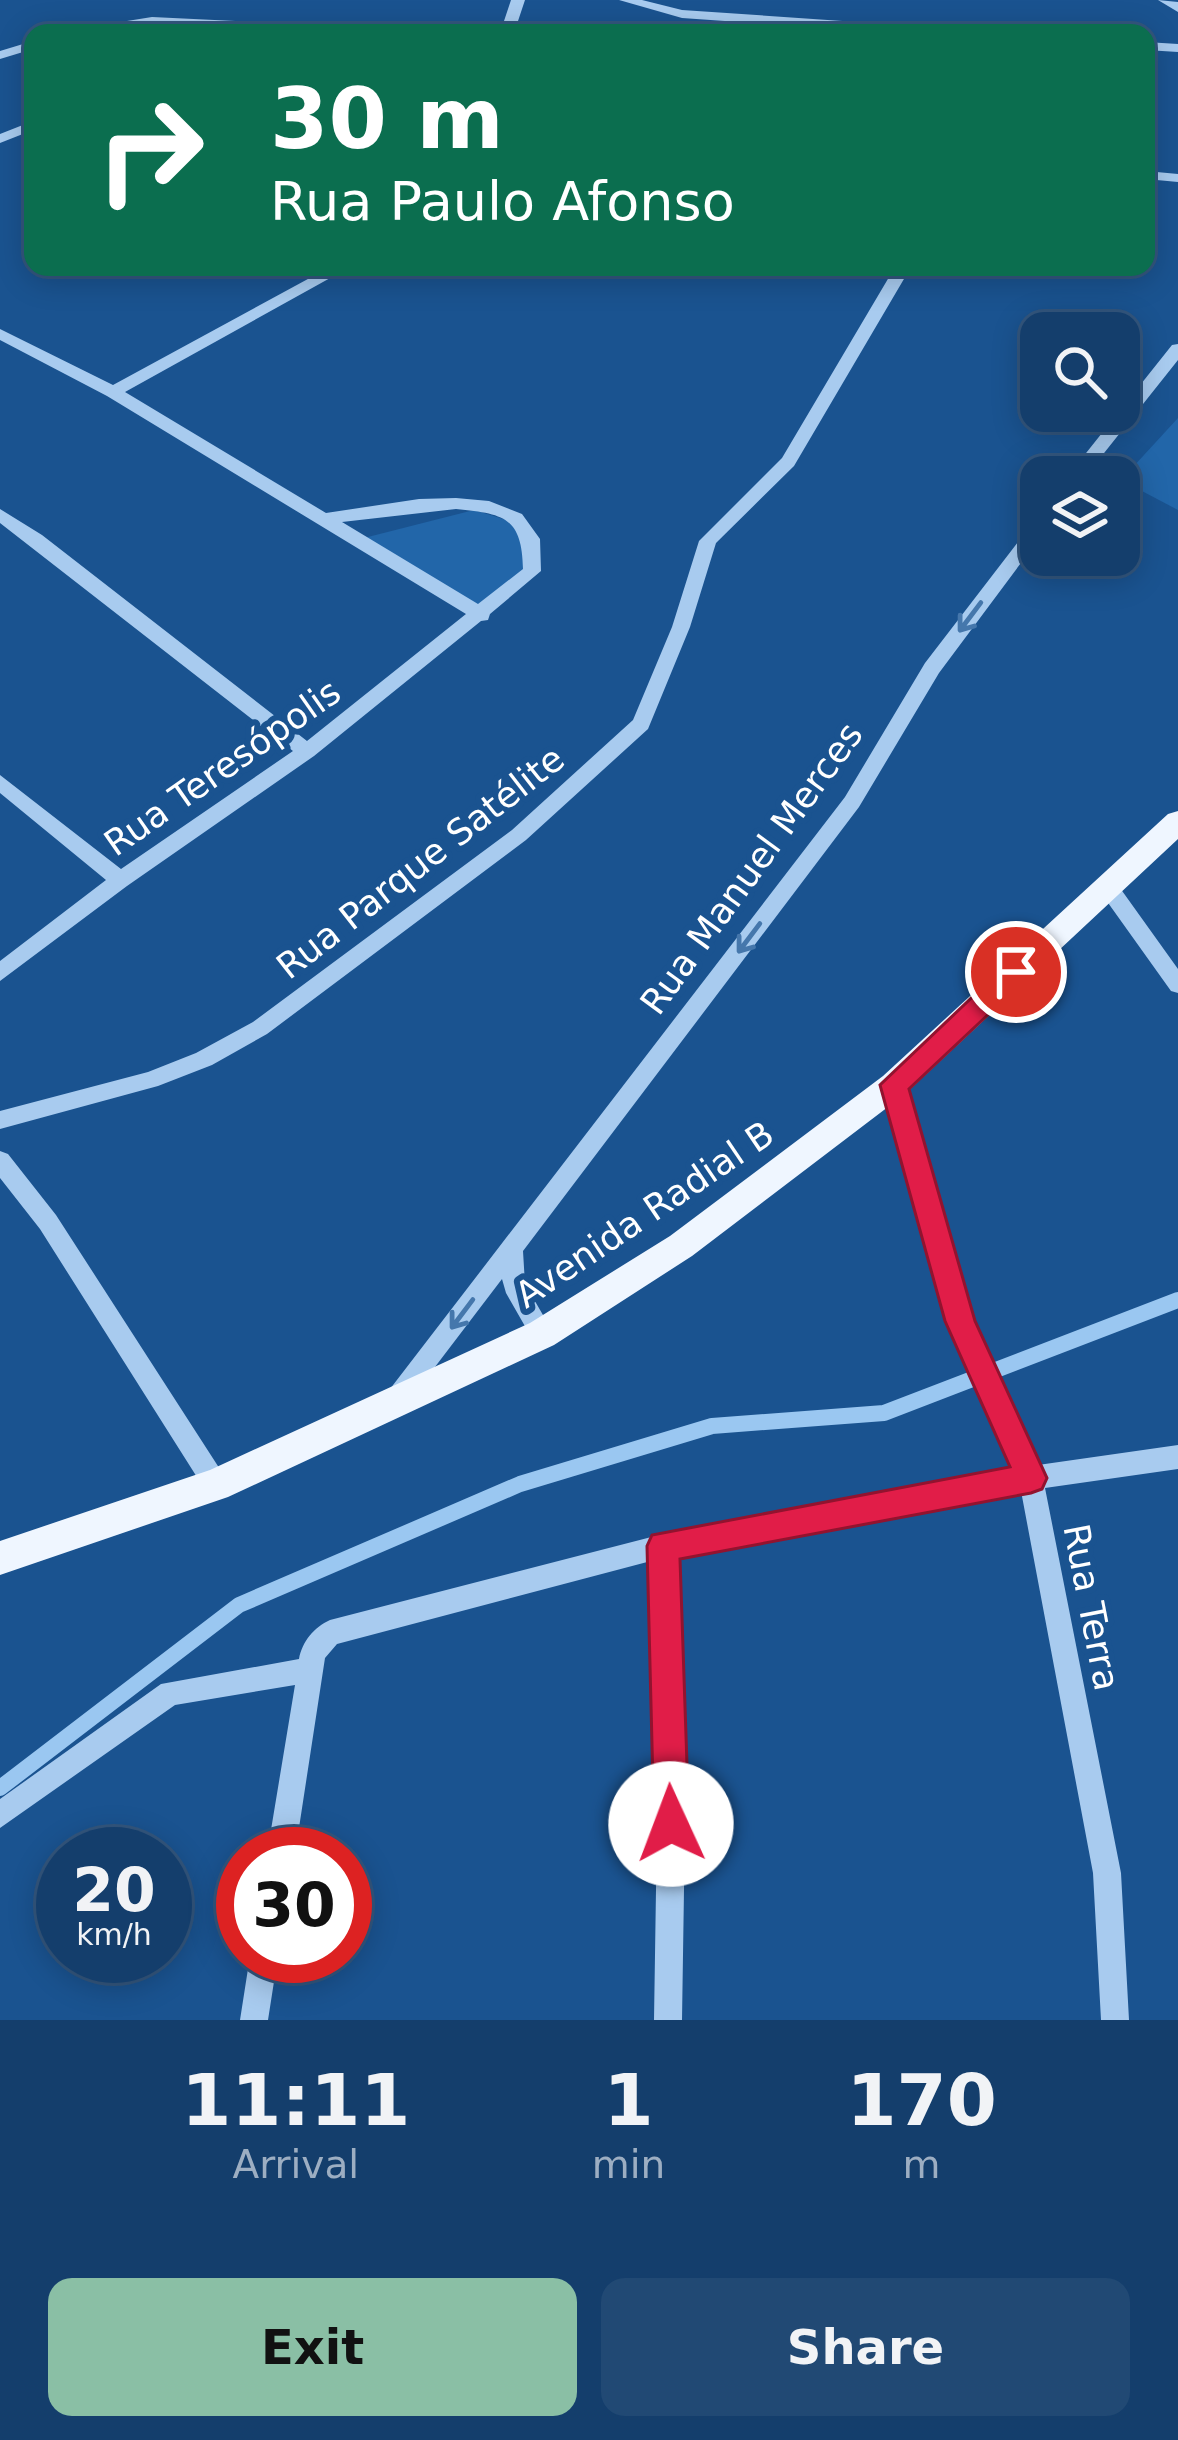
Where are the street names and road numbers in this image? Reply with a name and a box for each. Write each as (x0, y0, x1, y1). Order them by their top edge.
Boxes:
street label: Rua Teresópolis (97, 671, 348, 864)
street label: Rua Manuel Merces (632, 715, 871, 1022)
street label: Rua Parque Satélite (269, 738, 572, 987)
street label: Avenida Radial B (507, 1113, 781, 1316)
street label: Rua Terra (1055, 1520, 1128, 1694)

